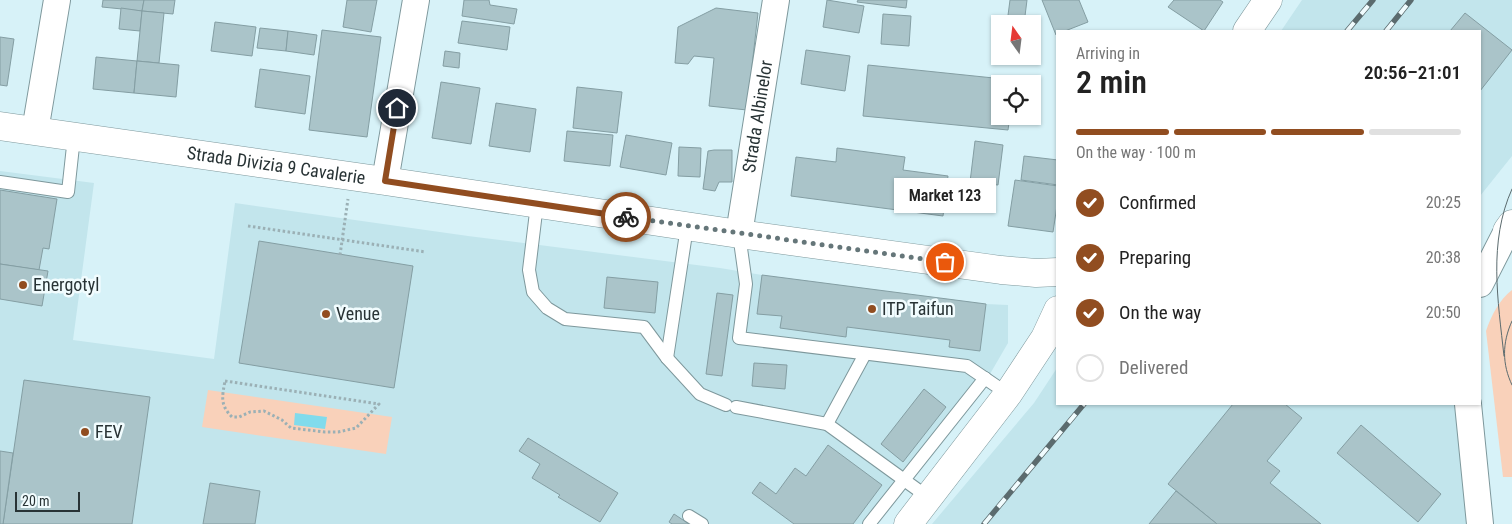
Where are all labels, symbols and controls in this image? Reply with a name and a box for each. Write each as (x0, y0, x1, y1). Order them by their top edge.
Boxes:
north arrow (991, 15, 1041, 65)
map controls (991, 15, 1041, 125)
text: Arriving in (1076, 44, 1140, 63)
street label: Strada Albinelor (738, 58, 776, 174)
text: 20:56–21:01 (1364, 61, 1461, 84)
text: 2 min (1076, 63, 1147, 101)
button: locate (991, 75, 1041, 125)
pin (376, 87, 418, 129)
icon: home (383, 94, 411, 122)
street label: Strada Divizia 9 Cavalerie (186, 142, 367, 188)
text: On the way · 100 m (1076, 143, 1196, 162)
callout: Market 123 (894, 177, 996, 212)
text: Market 123 (909, 186, 981, 205)
icon: check (1076, 189, 1104, 217)
text: Confirmed (1119, 191, 1196, 214)
courier (601, 192, 651, 242)
text: 20:25 (1426, 193, 1461, 212)
icon: bike (612, 203, 640, 231)
pin (924, 241, 966, 283)
icon: check (1076, 244, 1104, 272)
text: Preparing (1119, 246, 1191, 269)
icon: bag (931, 248, 959, 276)
text: 20:38 (1426, 248, 1461, 267)
place label: Energotyl (33, 274, 99, 295)
marker: Energotyl (17, 279, 29, 291)
place label: ITP Taifun (882, 298, 954, 319)
icon: check (1076, 299, 1104, 327)
text: On the way (1119, 301, 1201, 324)
place label: Venue (336, 303, 380, 324)
marker: ITP Taifun (866, 303, 878, 315)
text: 20:50 (1426, 303, 1461, 322)
marker: Venue (320, 308, 332, 320)
text: Delivered (1119, 356, 1188, 379)
place label: FEV (95, 421, 123, 442)
marker: FEV (79, 426, 91, 438)
scale bar (15, 489, 80, 512)
text: 20 m (22, 493, 50, 509)

